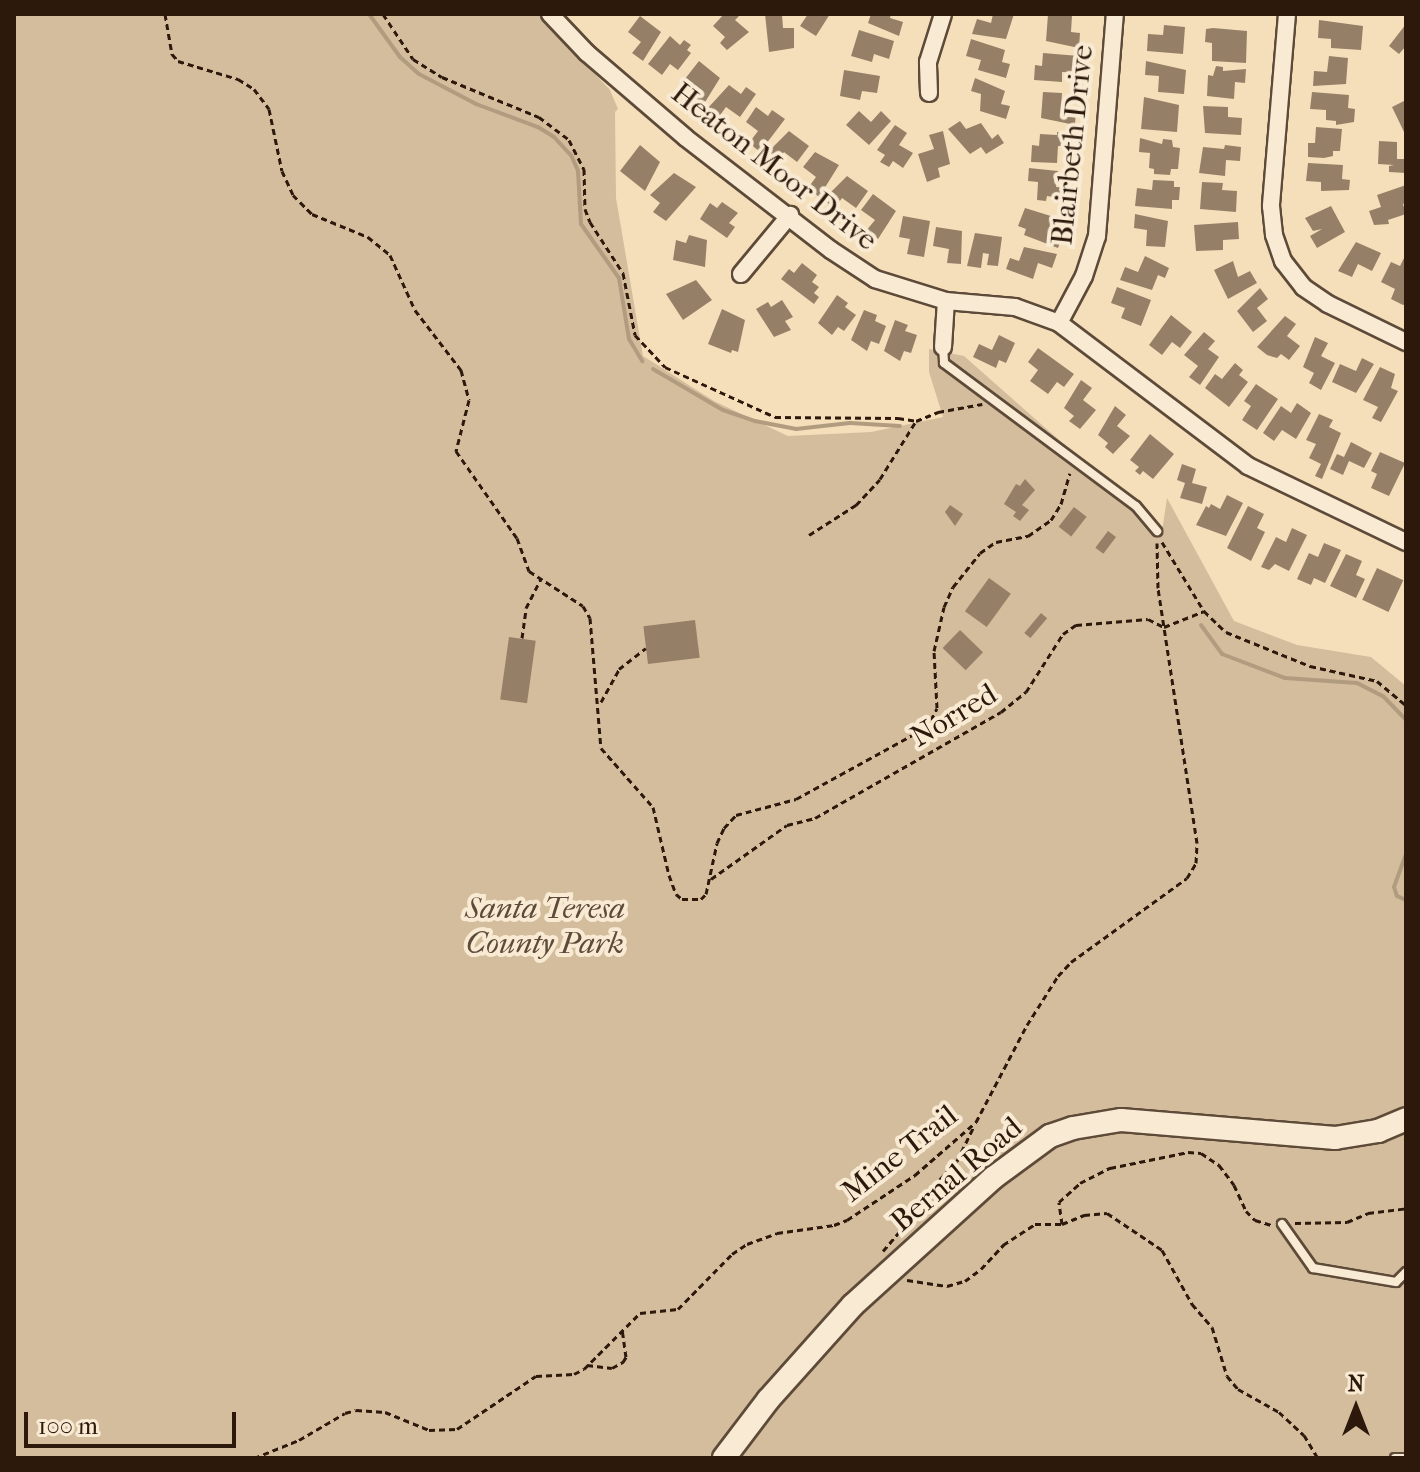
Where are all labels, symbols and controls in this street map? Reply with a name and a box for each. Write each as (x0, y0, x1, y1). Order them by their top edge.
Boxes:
street label: Blairbeth Drive (1045, 43, 1101, 247)
street label: Heaton Moor Drive (664, 75, 884, 259)
street label: Norred (905, 676, 1003, 756)
park label: Santa Teresa County Park (465, 891, 625, 962)
street label: Mine Trail (835, 1098, 965, 1210)
street label: Bernal Road (884, 1110, 1030, 1240)
north arrow (1316, 1368, 1396, 1448)
text: N (1348, 1371, 1364, 1397)
scale bar (28, 1396, 240, 1446)
text: 100 m (38, 1412, 98, 1440)

